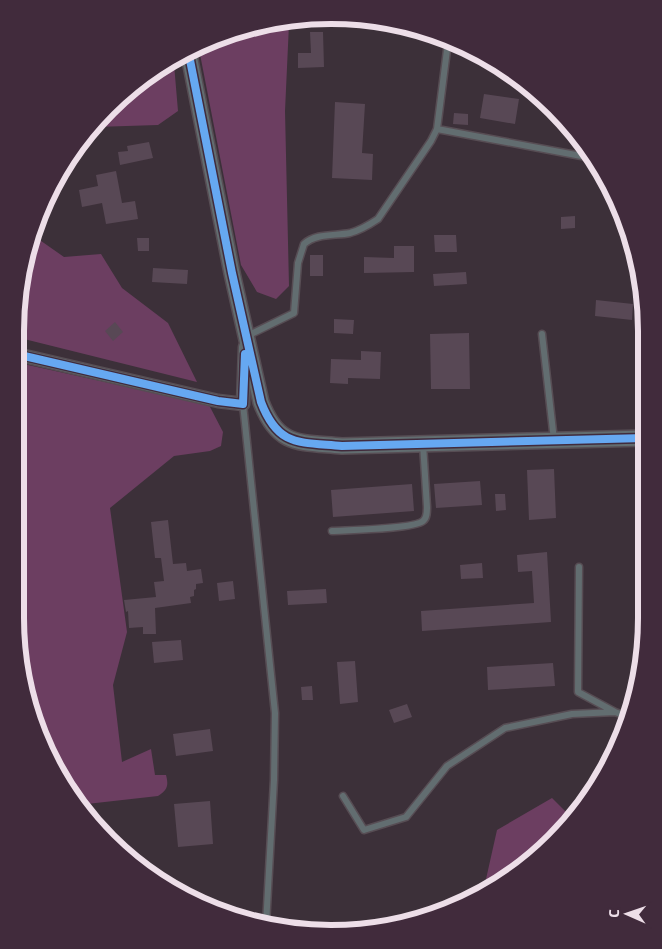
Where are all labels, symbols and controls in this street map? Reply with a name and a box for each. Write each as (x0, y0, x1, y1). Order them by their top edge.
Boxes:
north arrow (602, 889, 652, 939)
text: С (605, 909, 622, 918)

